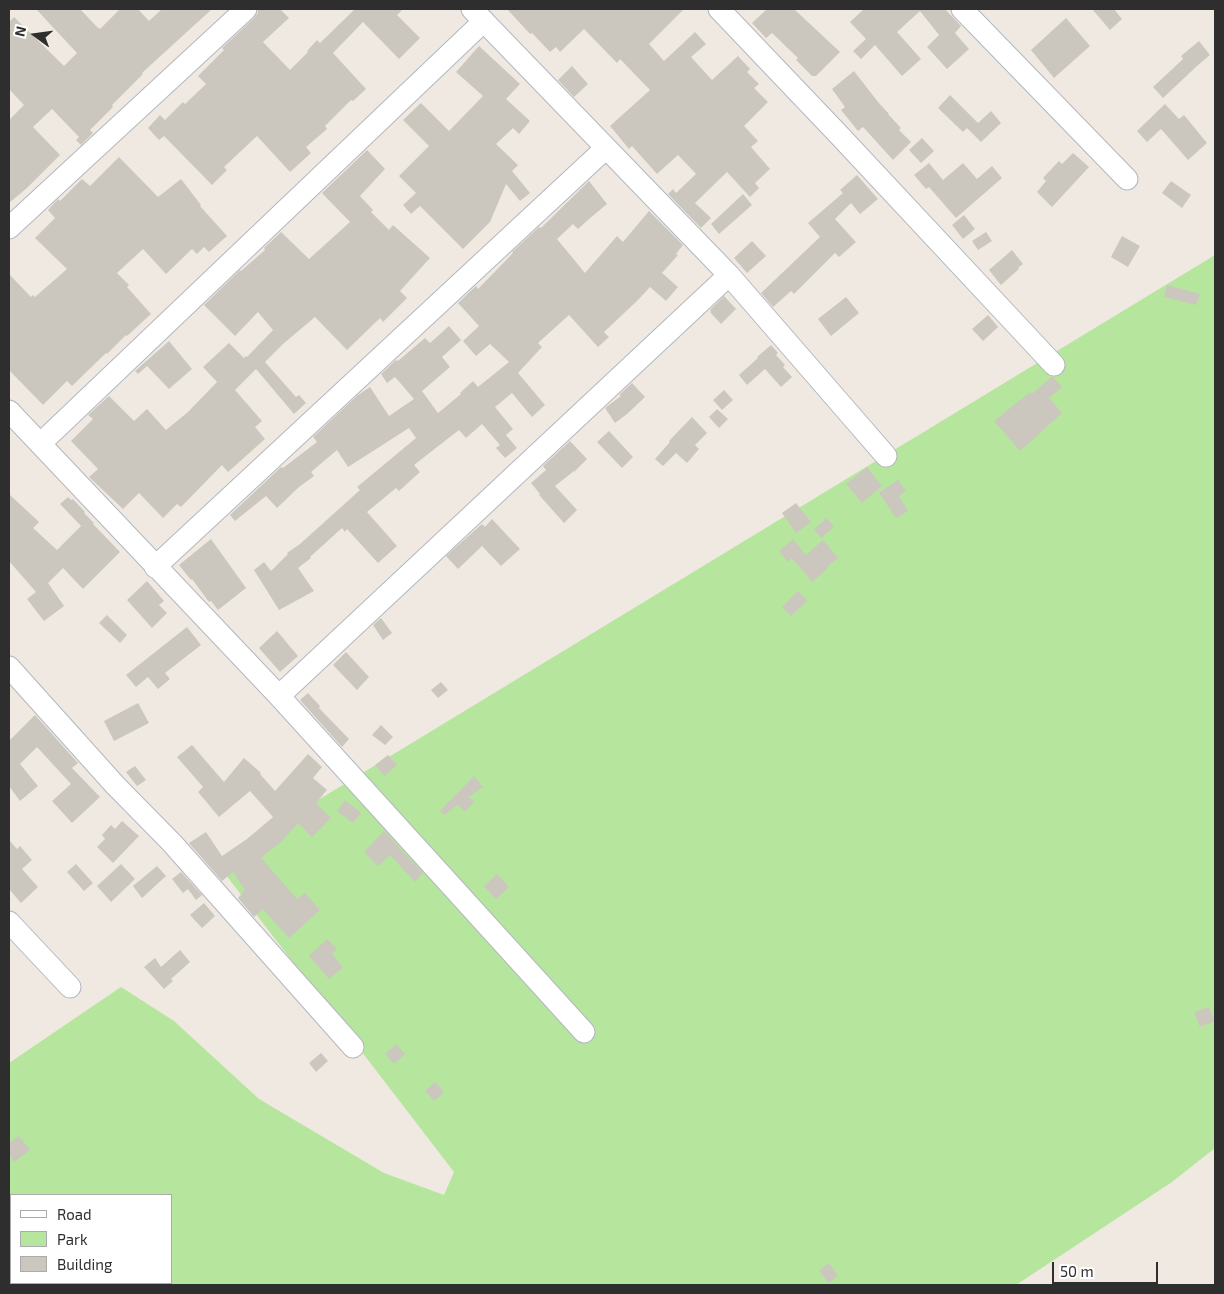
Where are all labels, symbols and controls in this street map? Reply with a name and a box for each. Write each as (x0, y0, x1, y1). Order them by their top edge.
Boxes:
north arrow (10, 10, 60, 60)
text: N (10, 24, 29, 38)
legend (10, 1194, 172, 1284)
text: Road (57, 1205, 92, 1223)
text: Park (57, 1230, 88, 1248)
scale bar (1054, 1252, 1160, 1284)
text: Building (57, 1255, 112, 1273)
text: 50 m (1060, 1262, 1094, 1280)

